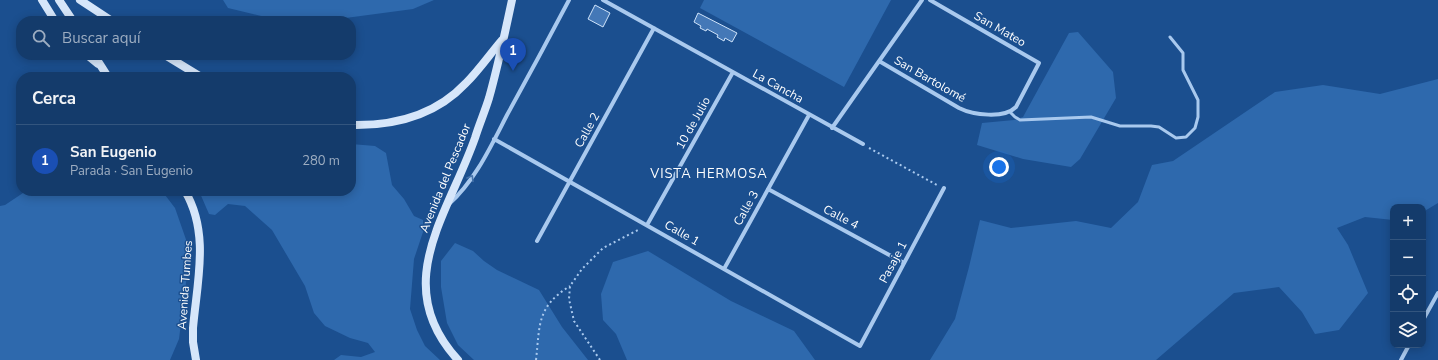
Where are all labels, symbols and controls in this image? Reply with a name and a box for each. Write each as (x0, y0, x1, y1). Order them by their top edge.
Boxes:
street label: San Mateo (971, 8, 1029, 50)
search box (16, 16, 356, 60)
icon: search (30, 27, 52, 49)
text: Buscar aquí (62, 28, 140, 48)
pin: 1 (500, 38, 526, 71)
street label: San Bartolomé (891, 52, 969, 106)
street label: La Cancha (750, 65, 806, 107)
text: Cerca (32, 87, 76, 110)
street label: 10 de Julio (672, 94, 714, 152)
street label: Calle 2 (571, 110, 603, 150)
street label: Avenida del Pescador (416, 120, 474, 235)
text: San Eugenio (70, 142, 157, 162)
text: 1 (41, 152, 49, 170)
text: 280 m (302, 152, 340, 170)
your location (989, 157, 1009, 177)
text: Parada · San Eugenio (70, 162, 193, 180)
district label: VISTA HERMOSA (649, 165, 768, 183)
one-way arrow (467, 175, 474, 182)
street label: Calle 3 (730, 188, 762, 228)
street label: Calle 4 (820, 201, 862, 233)
map controls (1390, 204, 1426, 348)
button: + (1390, 204, 1426, 240)
street label: Calle 1 (662, 217, 702, 249)
street label: Pasaje 1 (875, 238, 911, 286)
street label: Avenida Tumbes (174, 240, 196, 330)
button: − (1390, 240, 1426, 276)
button: locate (1390, 276, 1426, 312)
button: layers (1390, 312, 1426, 348)

